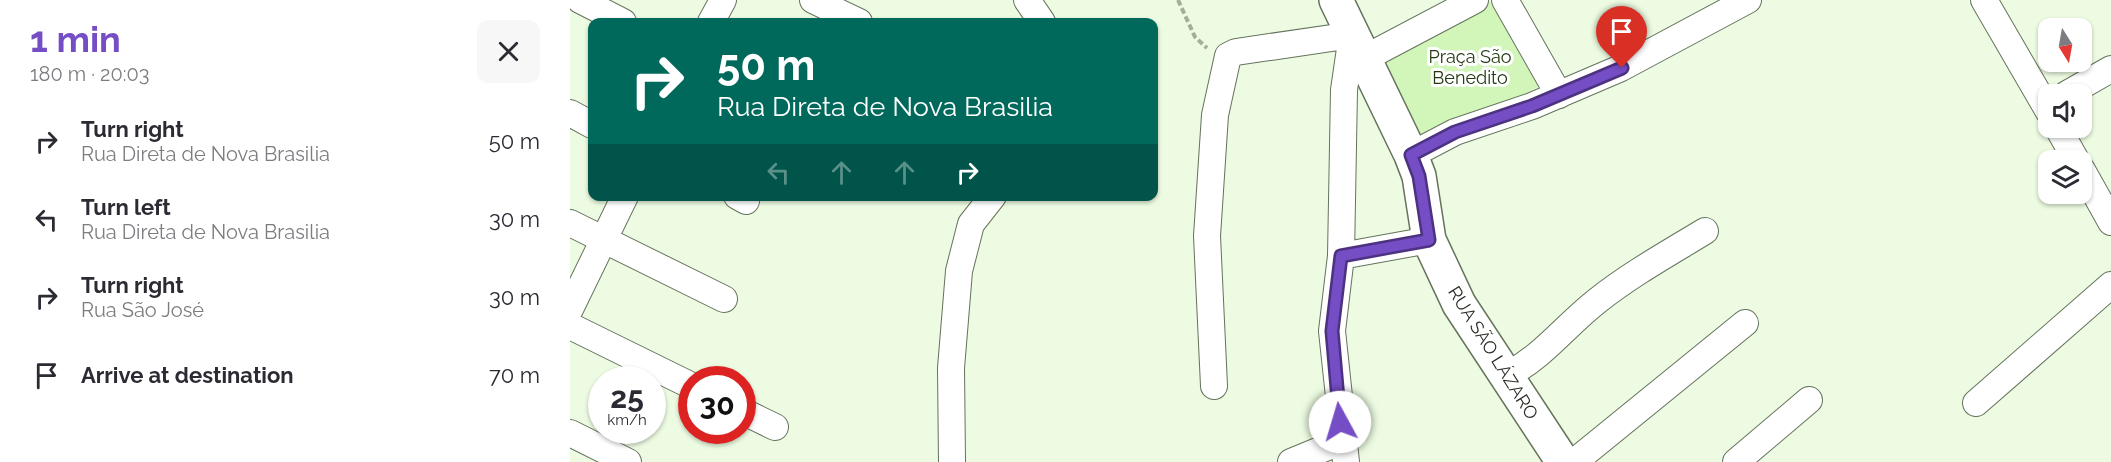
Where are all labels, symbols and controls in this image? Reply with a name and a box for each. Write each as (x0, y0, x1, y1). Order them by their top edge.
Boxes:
pin (1596, 6, 1647, 68)
icon: arrive (1605, 15, 1638, 48)
text: 1 min (30, 18, 121, 60)
north arrow (2038, 18, 2092, 72)
map controls (2038, 18, 2092, 204)
button: close (477, 20, 540, 83)
text: 50 m (717, 41, 815, 90)
icon: right (618, 42, 696, 120)
park label: Praça São Benedito (1428, 46, 1512, 88)
text: 180 m · 20:03 (30, 62, 149, 86)
button: sound (2038, 84, 2092, 138)
text: Rua Direta de Nova Brasilia (717, 91, 1053, 122)
text: Turn right (81, 116, 184, 142)
icon: right (30, 125, 63, 158)
text: 50 m (489, 128, 540, 154)
text: Rua Direta de Nova Brasilia (81, 142, 330, 166)
button: layers (2038, 150, 2092, 204)
icon: left (762, 156, 795, 189)
icon: ahead (825, 156, 858, 189)
icon: ahead (888, 156, 921, 189)
icon: right (951, 156, 984, 189)
text: Turn left (81, 194, 171, 220)
icon: left (30, 203, 63, 236)
text: 30 m (489, 206, 540, 232)
text: Rua Direta de Nova Brasilia (81, 220, 330, 244)
text: Turn right (81, 272, 184, 298)
icon: right (30, 281, 63, 314)
street label: RUA SÃO LÁZARO (1444, 282, 1544, 423)
text: 30 m (489, 284, 540, 310)
text: Rua São José (81, 298, 204, 322)
icon: arrive (30, 359, 63, 392)
text: Arrive at destination (81, 362, 294, 388)
text: 70 m (489, 362, 540, 388)
speed limit sign: 30 (678, 366, 756, 444)
text: 25 (610, 380, 644, 415)
position arrow (1308, 390, 1372, 454)
text: km/h (607, 411, 647, 429)

